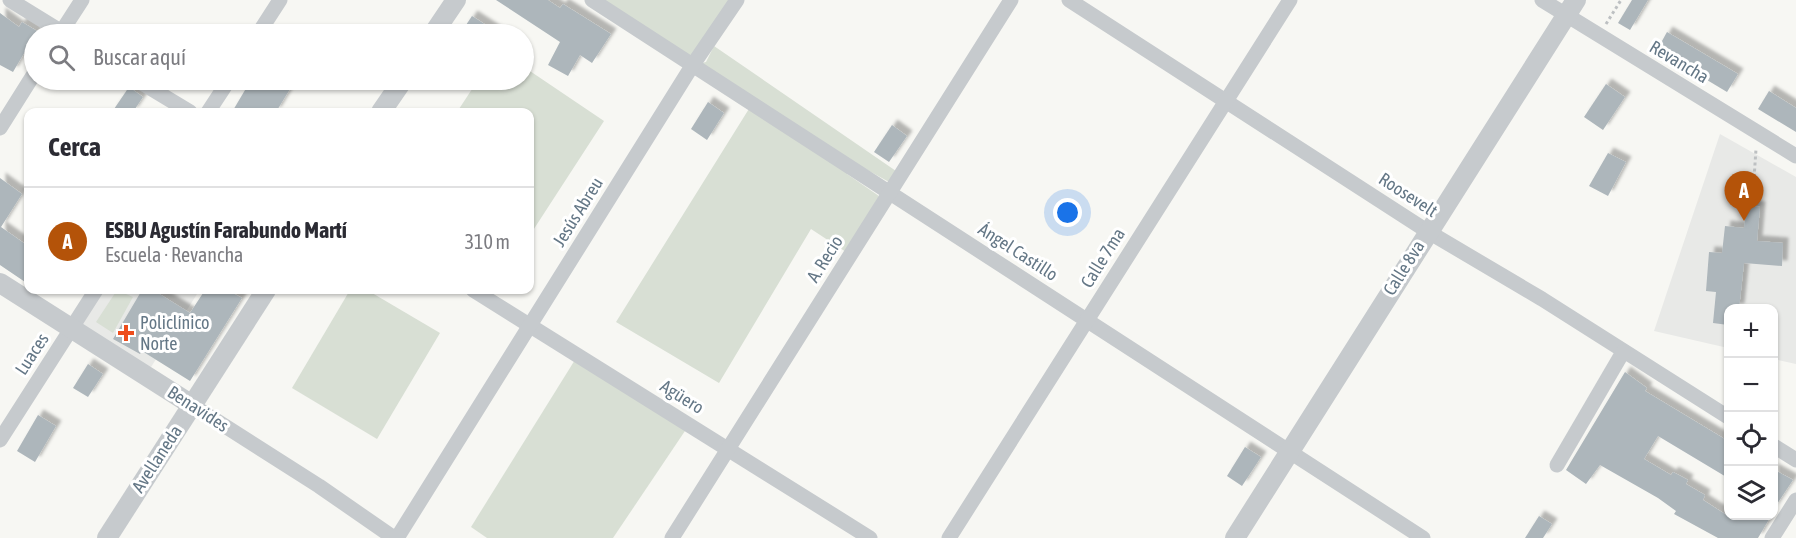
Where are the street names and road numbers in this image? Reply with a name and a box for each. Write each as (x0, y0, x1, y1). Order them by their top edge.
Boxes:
street label: Revancha (1646, 36, 1713, 87)
street label: Roosevelt (1375, 168, 1442, 221)
street label: Jesús Abreu (548, 173, 607, 250)
street label: Ángel Castillo (975, 218, 1062, 285)
street label: Calle 7ma (1076, 224, 1129, 291)
street label: A. Recio (802, 232, 847, 286)
street label: Calle 8va (1379, 236, 1429, 299)
street label: Luaces (10, 329, 53, 378)
street label: Agüero (657, 375, 708, 418)
street label: Benavides (164, 381, 233, 436)
street label: Avellaneda (127, 421, 186, 496)

